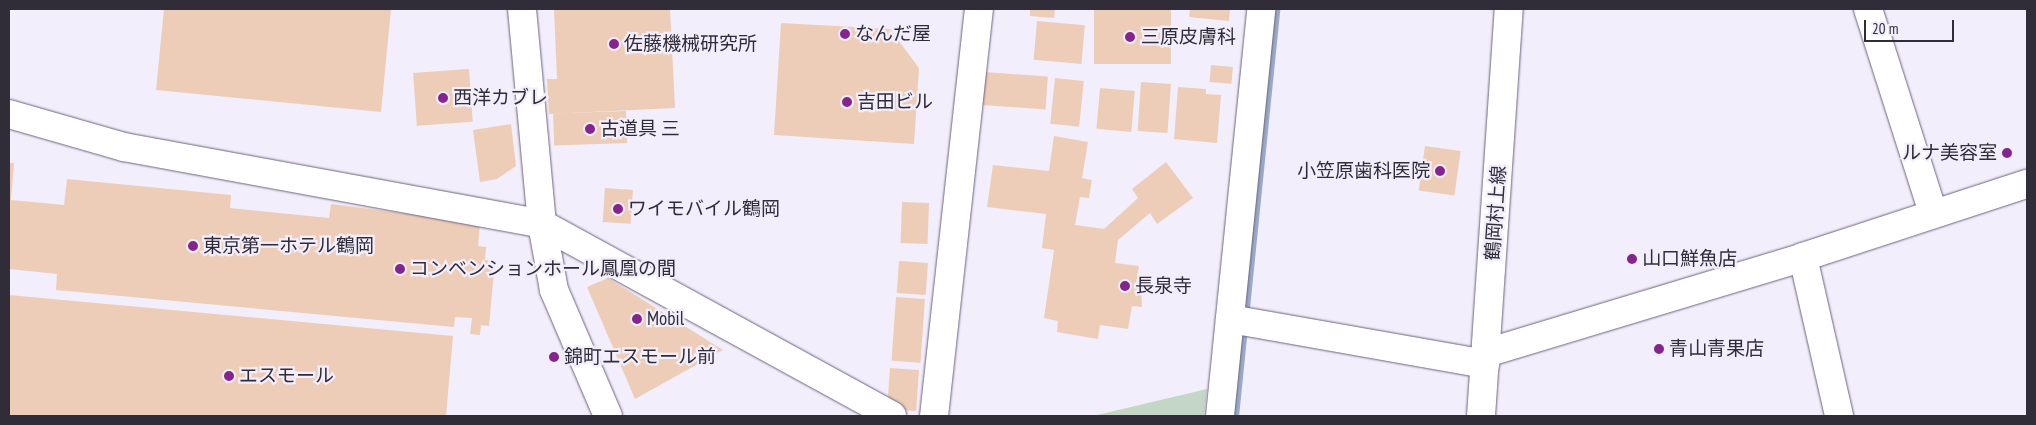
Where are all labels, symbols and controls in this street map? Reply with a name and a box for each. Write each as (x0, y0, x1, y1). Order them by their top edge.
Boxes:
scale bar (1866, 10, 1956, 42)
text: 20 m (1872, 19, 1898, 38)
place label: なんだ屋 (855, 23, 931, 45)
place label: 三原皮膚科 (1141, 26, 1236, 48)
marker: なんだ屋 (839, 28, 851, 40)
marker: 三原皮膚科 (1123, 30, 1137, 44)
place label: 佐藤機械研究所 (624, 33, 757, 55)
marker: 佐藤機械研究所 (608, 38, 620, 50)
place label: 西洋カブレ (453, 87, 548, 109)
place label: 吉田ビル (857, 91, 933, 113)
marker: 西洋カブレ (437, 92, 449, 104)
marker: 吉田ビル (841, 96, 853, 108)
place label: 古道具 三 (600, 118, 680, 140)
marker: 古道具 三 (584, 123, 596, 135)
place label: ルナ美容室 (1902, 142, 1997, 164)
marker: ルナ美容室 (2001, 147, 2013, 159)
place label: 小笠原歯科医院 (1297, 160, 1430, 182)
marker: 小笠原歯科医院 (1434, 165, 1446, 177)
street label: 鶴岡村上線 (1481, 165, 1511, 261)
place label: ワイモバイル鶴岡 (628, 198, 780, 220)
marker: ワイモバイル鶴岡 (612, 203, 624, 215)
place label: 東京第一ホテル鶴岡 (203, 235, 374, 257)
marker: 東京第一ホテル鶴岡 (187, 240, 199, 252)
place label: 山口鮮魚店 (1642, 248, 1737, 270)
marker: 山口鮮魚店 (1626, 253, 1638, 265)
place label: コンベンションホール鳳凰の間 (410, 258, 676, 280)
marker: コンベンションホール鳳凰の間 (394, 263, 406, 275)
place label: 長泉寺 (1135, 275, 1192, 297)
marker: 長泉寺 (1119, 280, 1131, 292)
place label: Mobil (647, 308, 684, 330)
marker: Mobil (631, 313, 643, 325)
place label: 青山青果店 (1669, 338, 1764, 360)
marker: 青山青果店 (1653, 343, 1665, 355)
place label: 錦町エスモール前 (564, 346, 716, 368)
marker: 錦町エスモール前 (548, 351, 560, 363)
place label: エスモール (239, 365, 334, 387)
marker: エスモール (223, 370, 235, 382)

